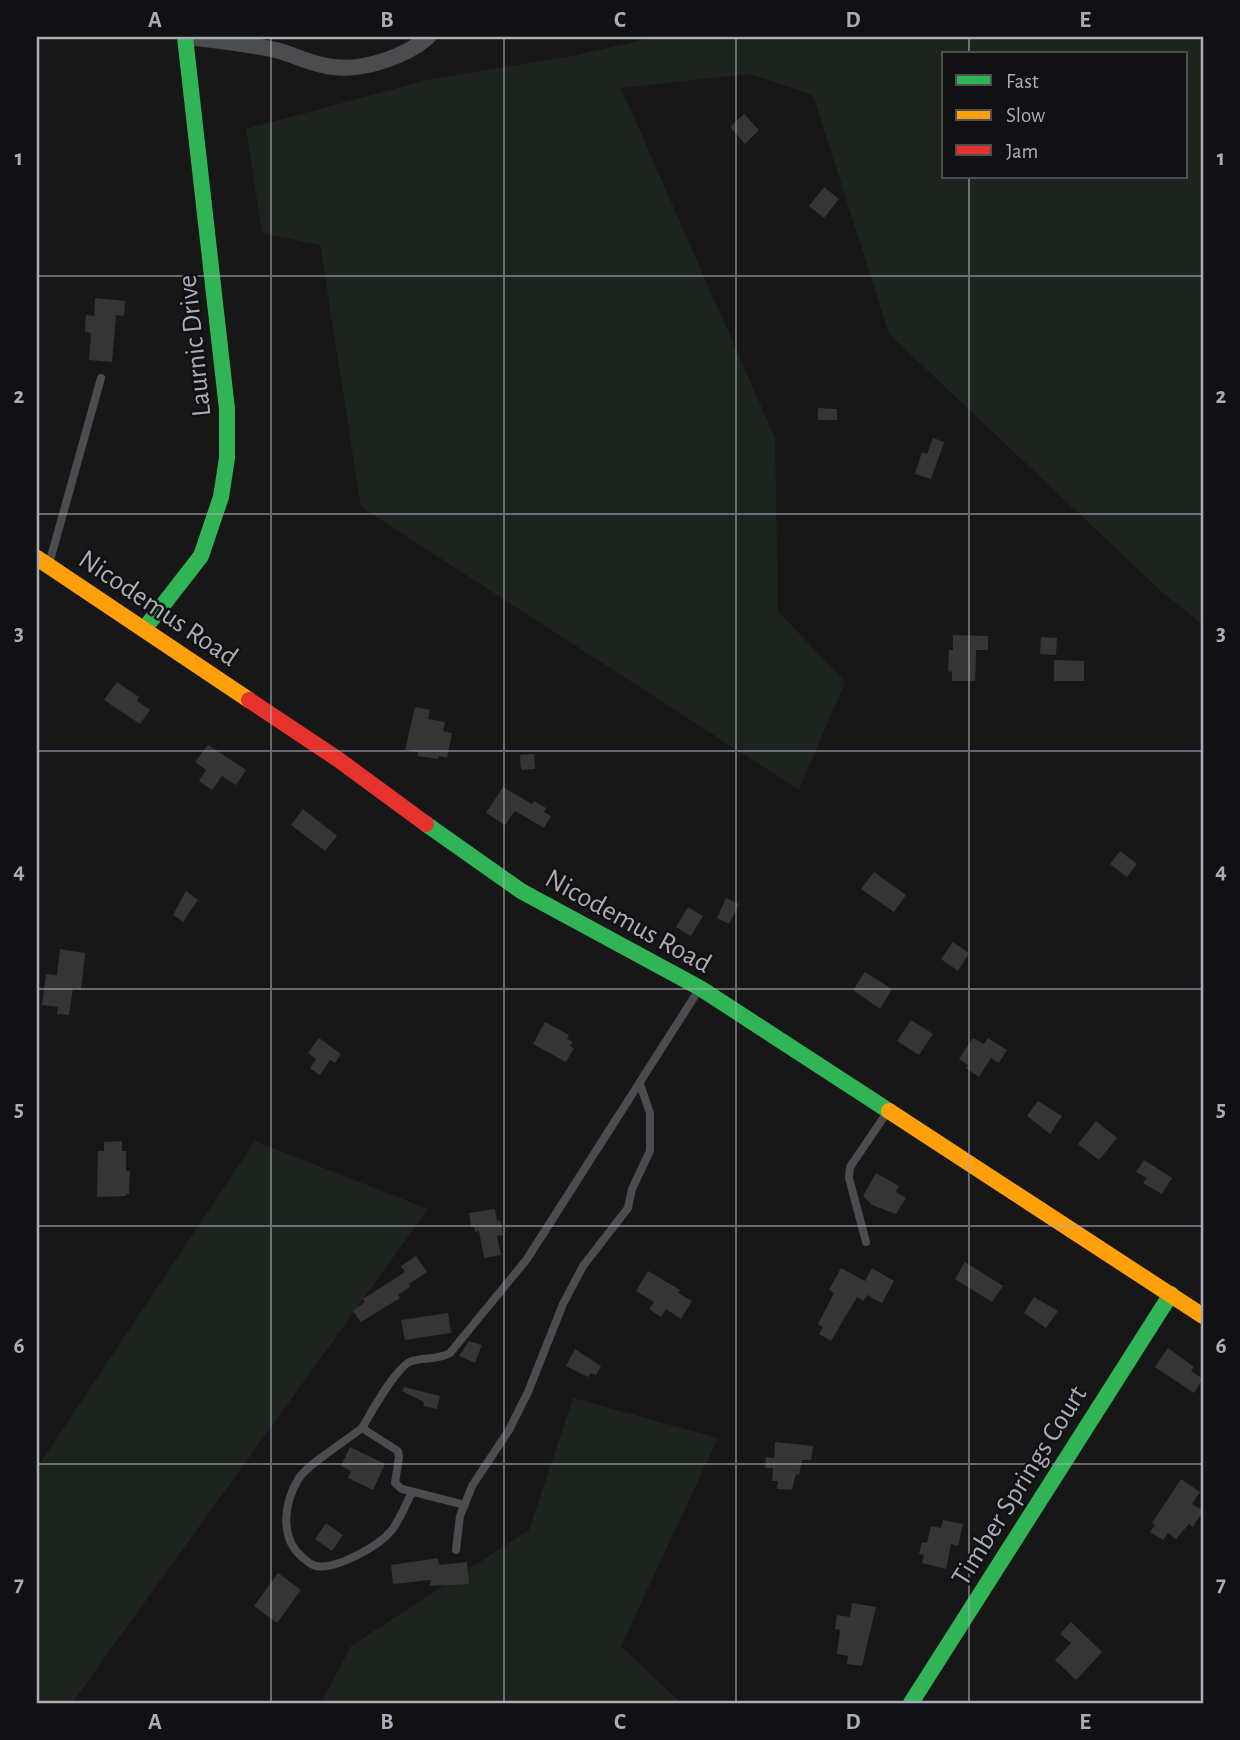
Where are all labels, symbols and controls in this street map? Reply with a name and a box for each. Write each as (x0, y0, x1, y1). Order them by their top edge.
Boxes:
text: A (148, 9, 162, 32)
text: B (380, 9, 394, 32)
text: C (614, 9, 626, 32)
text: D (845, 9, 861, 32)
text: E (1079, 9, 1091, 32)
legend (942, 52, 1188, 178)
text: Fast (1006, 71, 1039, 92)
text: Slow (1006, 105, 1045, 126)
text: Jam (1006, 141, 1038, 162)
text: 1 (15, 147, 23, 170)
text: 1 (1217, 147, 1225, 170)
street label: Laurnic Drive (174, 273, 216, 418)
text: 2 (14, 385, 25, 408)
text: 2 (1216, 385, 1227, 408)
street label: Nicodemus Road (73, 545, 242, 672)
text: 3 (14, 622, 24, 645)
text: 3 (1216, 622, 1226, 645)
text: 4 (13, 860, 25, 883)
text: 4 (1215, 860, 1227, 883)
street label: Nicodemus Road (540, 865, 716, 979)
text: 5 (14, 1098, 24, 1121)
text: 5 (1216, 1098, 1226, 1121)
text: 6 (13, 1335, 25, 1358)
text: 6 (1215, 1335, 1227, 1358)
street label: Timber Springs Court (947, 1381, 1092, 1591)
text: 7 (14, 1573, 24, 1596)
text: 7 (1216, 1573, 1226, 1596)
text: A (148, 1711, 162, 1734)
text: B (380, 1711, 394, 1734)
text: C (614, 1711, 626, 1734)
text: D (845, 1711, 861, 1734)
text: E (1079, 1711, 1091, 1734)

